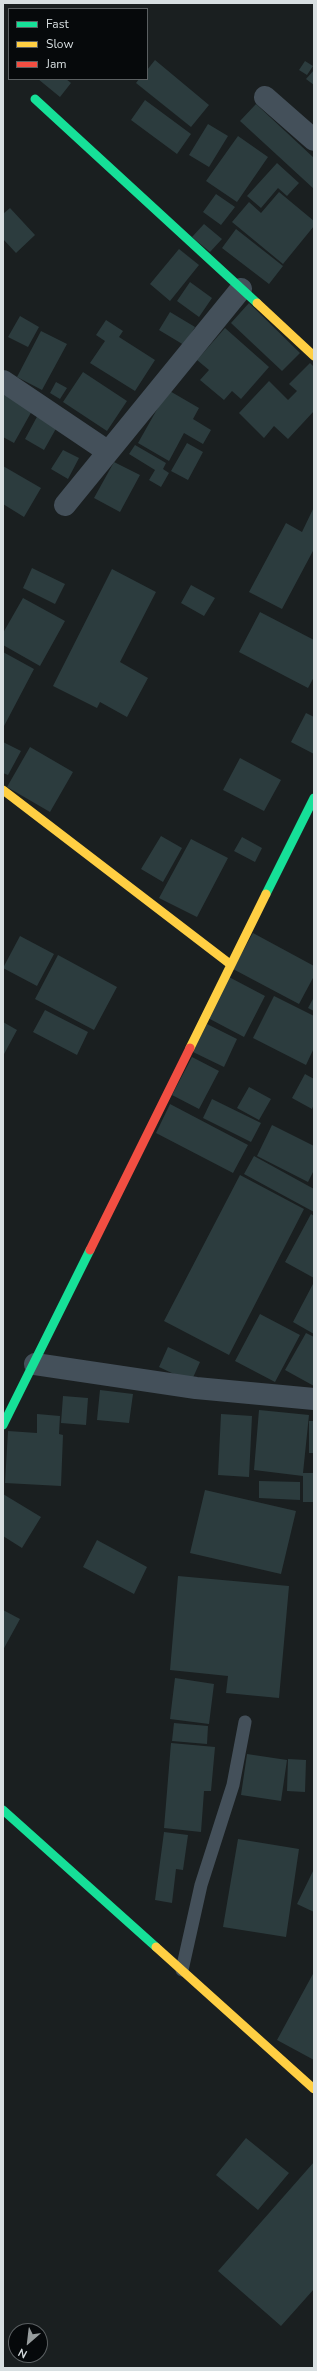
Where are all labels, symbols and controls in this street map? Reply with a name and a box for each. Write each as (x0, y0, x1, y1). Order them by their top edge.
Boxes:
legend (8, 8, 148, 80)
text: Fast (46, 16, 69, 32)
text: Slow (46, 36, 74, 52)
text: Jam (46, 56, 67, 72)
north arrow (8, 2323, 48, 2363)
text: N (15, 2345, 30, 2362)

